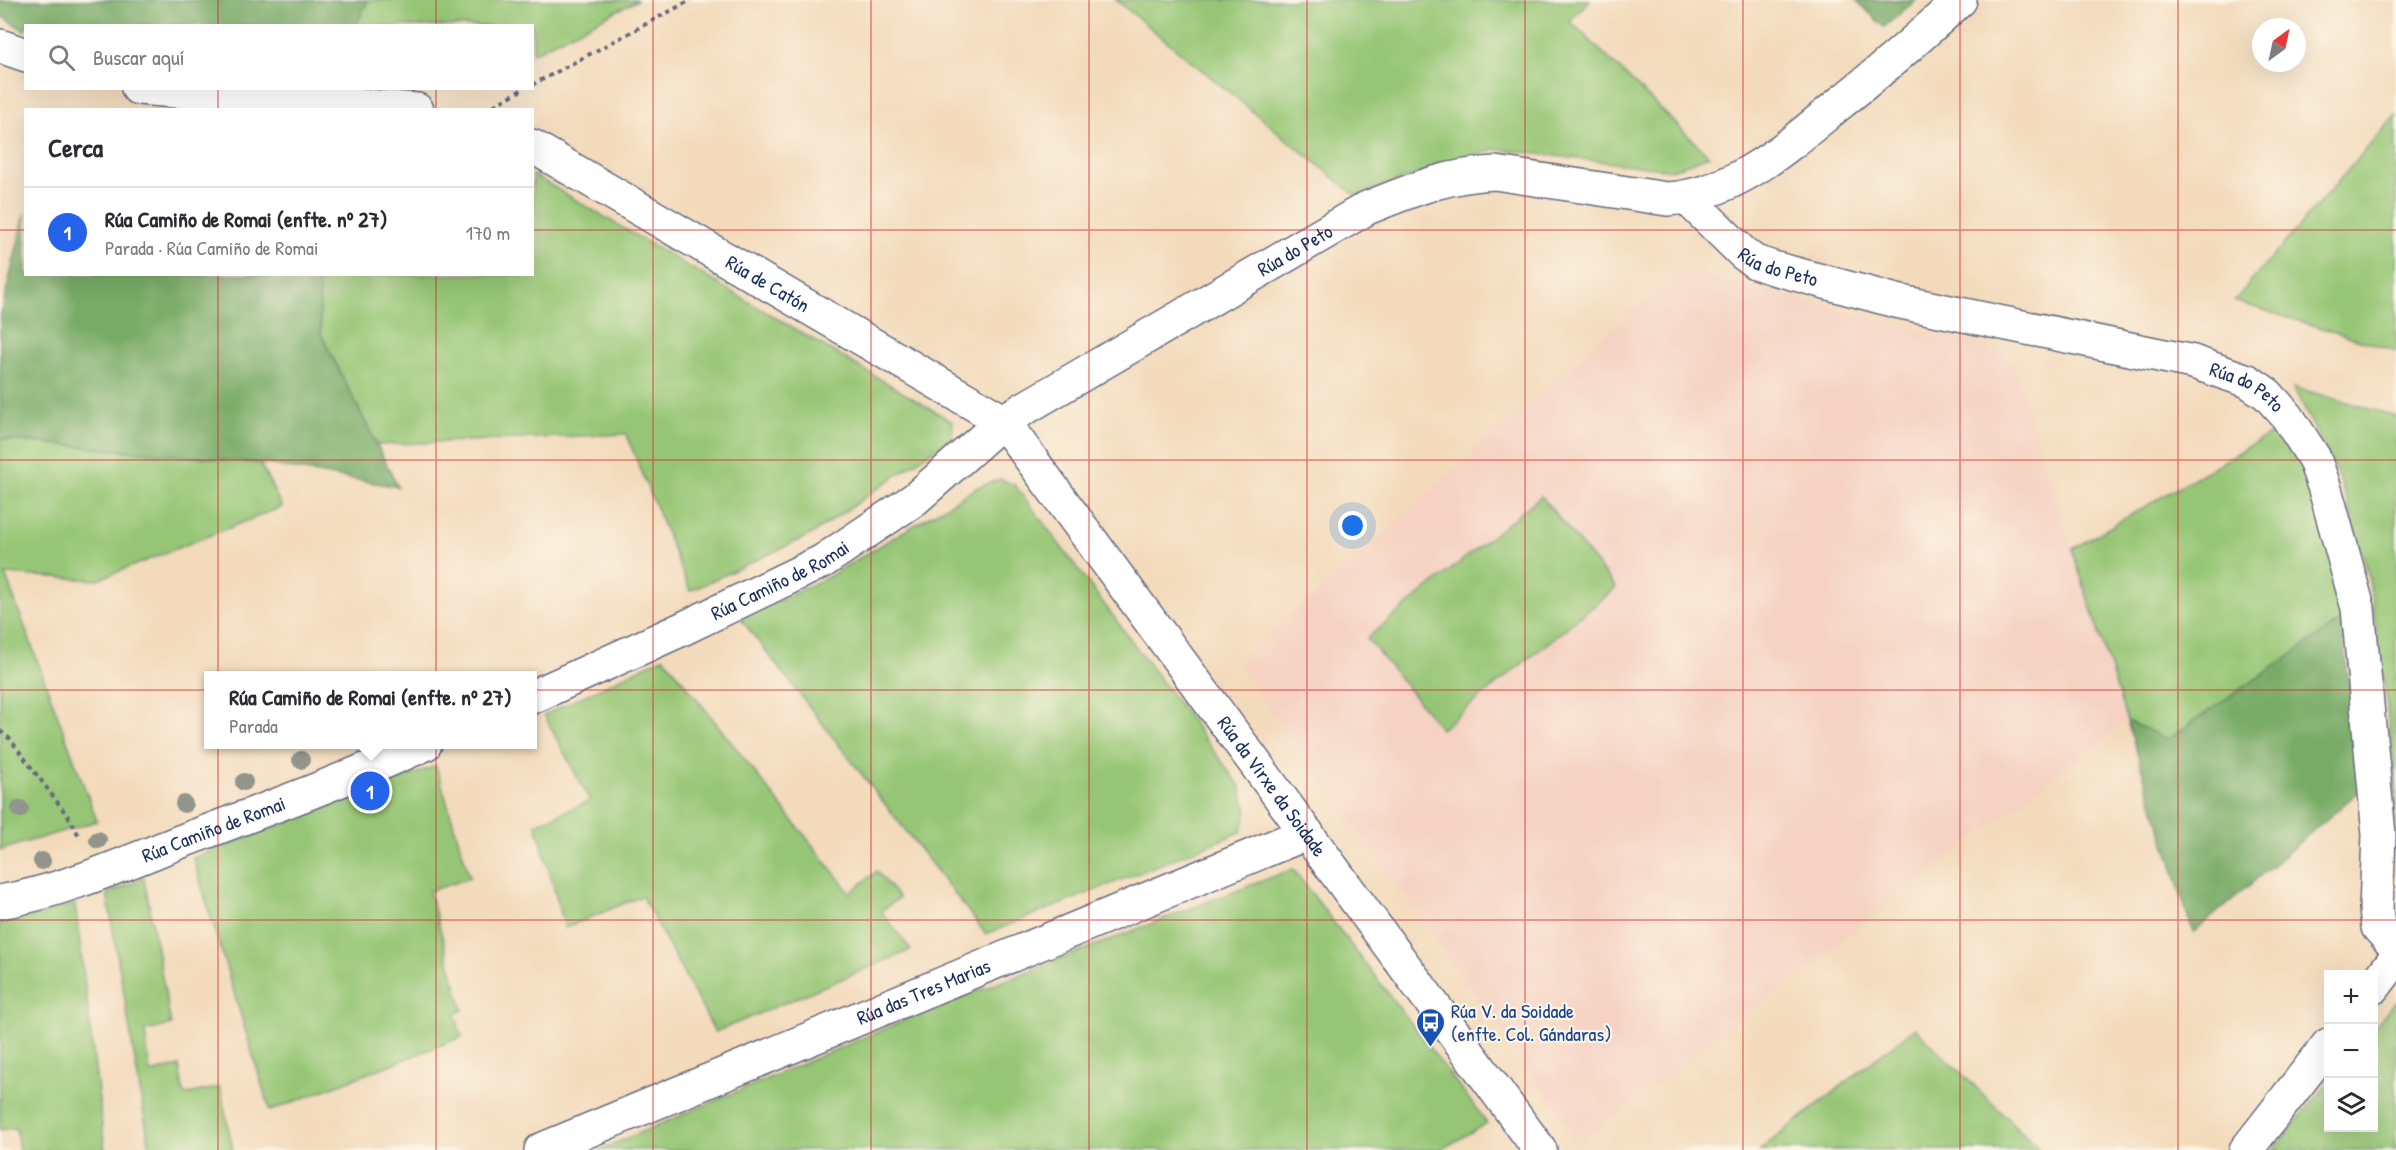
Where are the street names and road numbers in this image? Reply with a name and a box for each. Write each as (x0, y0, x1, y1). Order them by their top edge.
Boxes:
street label: Rúa do Peto (1252, 217, 1337, 282)
street label: Rúa do Peto (1733, 240, 1821, 292)
street label: Rúa de Catón (721, 248, 815, 318)
street label: Rúa do Peto (2206, 355, 2291, 418)
street label: Rúa Camiño de Romai (706, 533, 854, 626)
street label: Rúa da Virxe da Soidade (1212, 710, 1333, 862)
street label: Rúa Camiño de Romai (138, 789, 289, 869)
street label: Rúa das Tres Marias (852, 951, 995, 1031)

